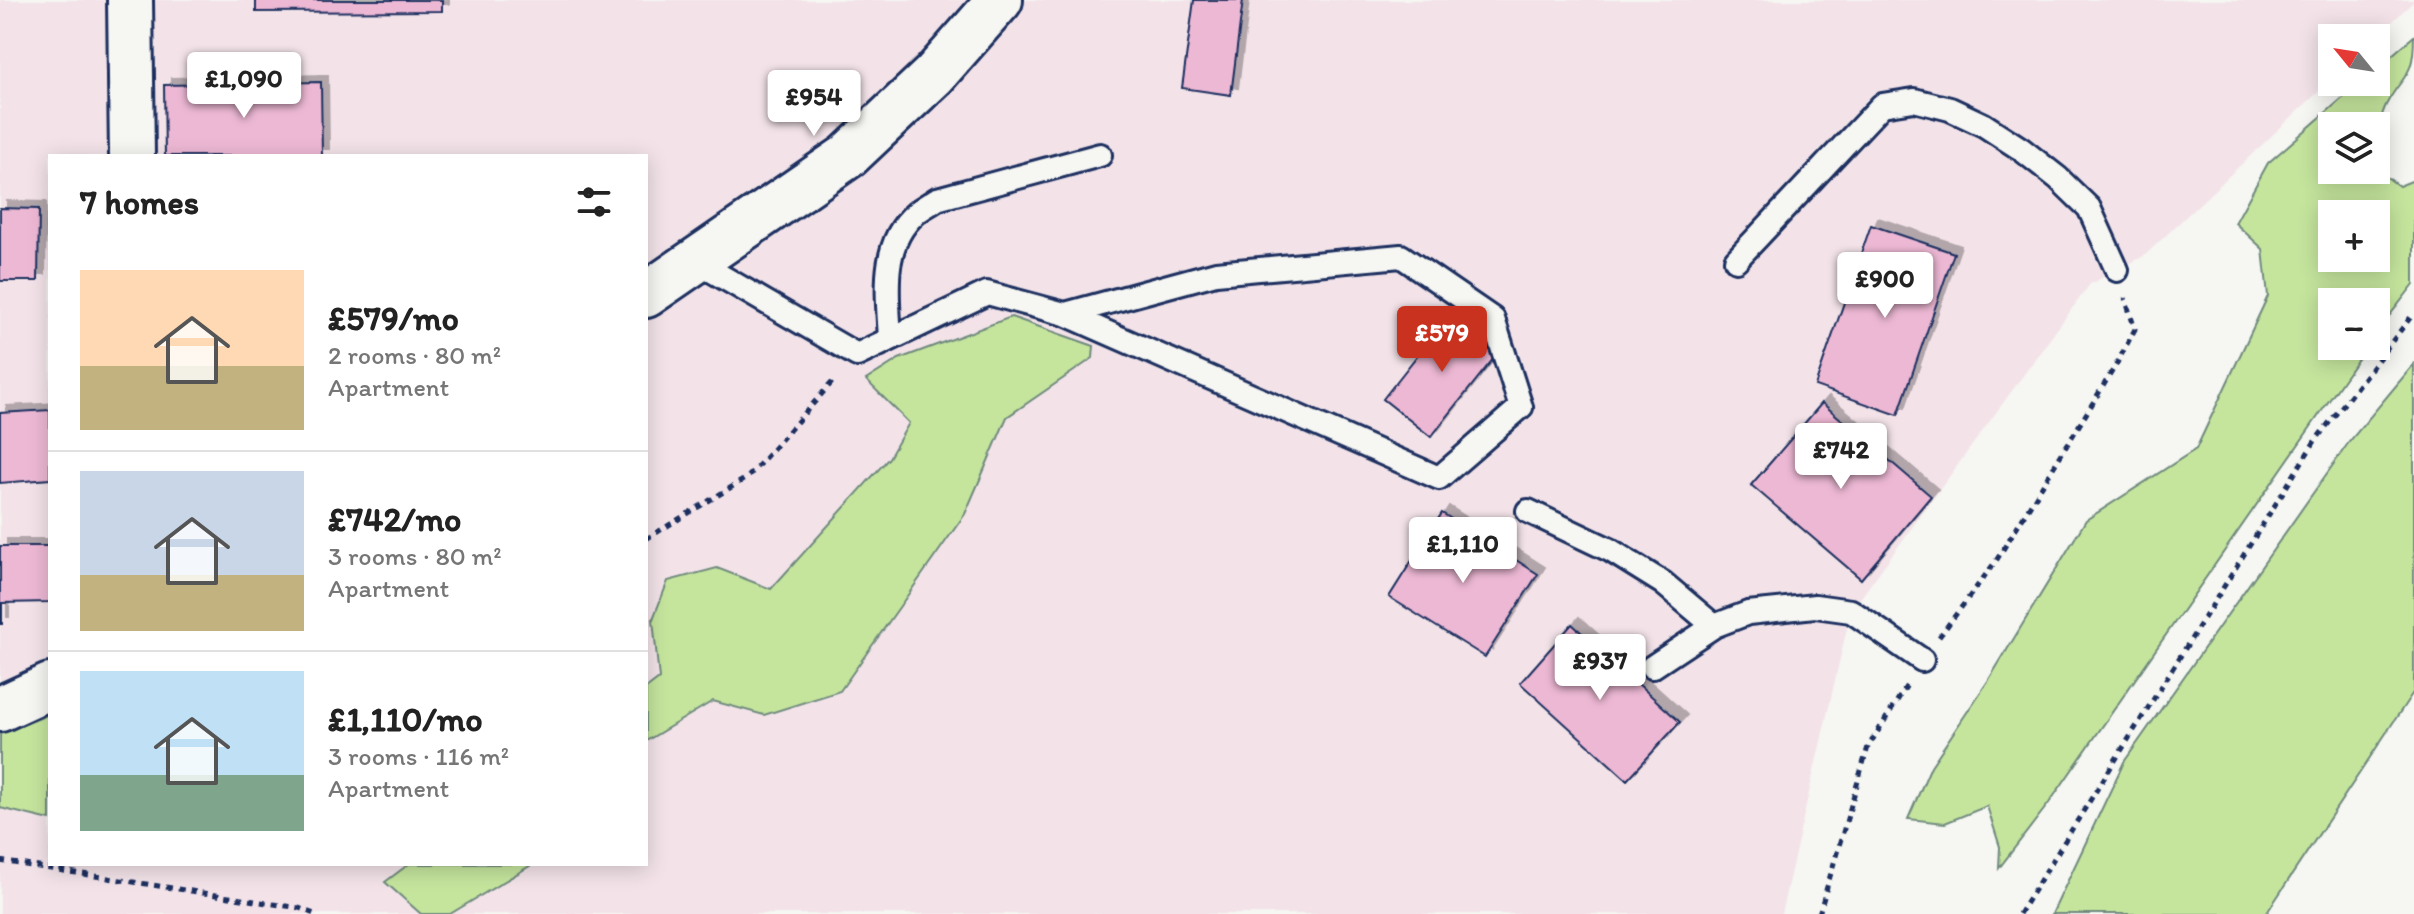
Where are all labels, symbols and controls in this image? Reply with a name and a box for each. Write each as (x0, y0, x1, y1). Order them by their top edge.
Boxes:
north arrow (2318, 24, 2390, 96)
map controls (2318, 24, 2390, 360)
pin: £1,090 (179, 52, 309, 120)
text: £1,090 (205, 62, 283, 94)
pin: £954 (767, 70, 861, 138)
text: £954 (786, 80, 842, 112)
button: layers (2318, 112, 2390, 184)
icon: filters (572, 180, 616, 224)
text: 7 homes (80, 182, 199, 223)
button: + (2318, 200, 2390, 272)
pin: £900 (1838, 252, 1932, 320)
text: £900 (1855, 262, 1915, 294)
button: − (2318, 288, 2390, 360)
text: £579/mo (328, 298, 459, 339)
icon: home (144, 302, 240, 398)
pin: £579 (1395, 306, 1489, 374)
text: £579 (1415, 316, 1469, 348)
text: 2 rooms · 80 m² (328, 339, 501, 371)
text: Apartment (328, 371, 449, 403)
pin: £742 (1794, 423, 1888, 491)
text: £742 (1813, 433, 1869, 465)
text: £742/mo (328, 499, 462, 540)
icon: home (144, 503, 240, 599)
pin: £1,110 (1398, 517, 1528, 585)
text: £1,110 (1427, 527, 1499, 559)
text: 3 rooms · 80 m² (328, 540, 502, 572)
text: Apartment (328, 572, 449, 604)
pin: £937 (1553, 634, 1647, 702)
text: £937 (1573, 644, 1627, 676)
text: £1,110/mo (328, 699, 483, 740)
icon: home (144, 703, 240, 799)
text: 3 rooms · 116 m² (328, 740, 509, 772)
text: Apartment (328, 772, 449, 804)

